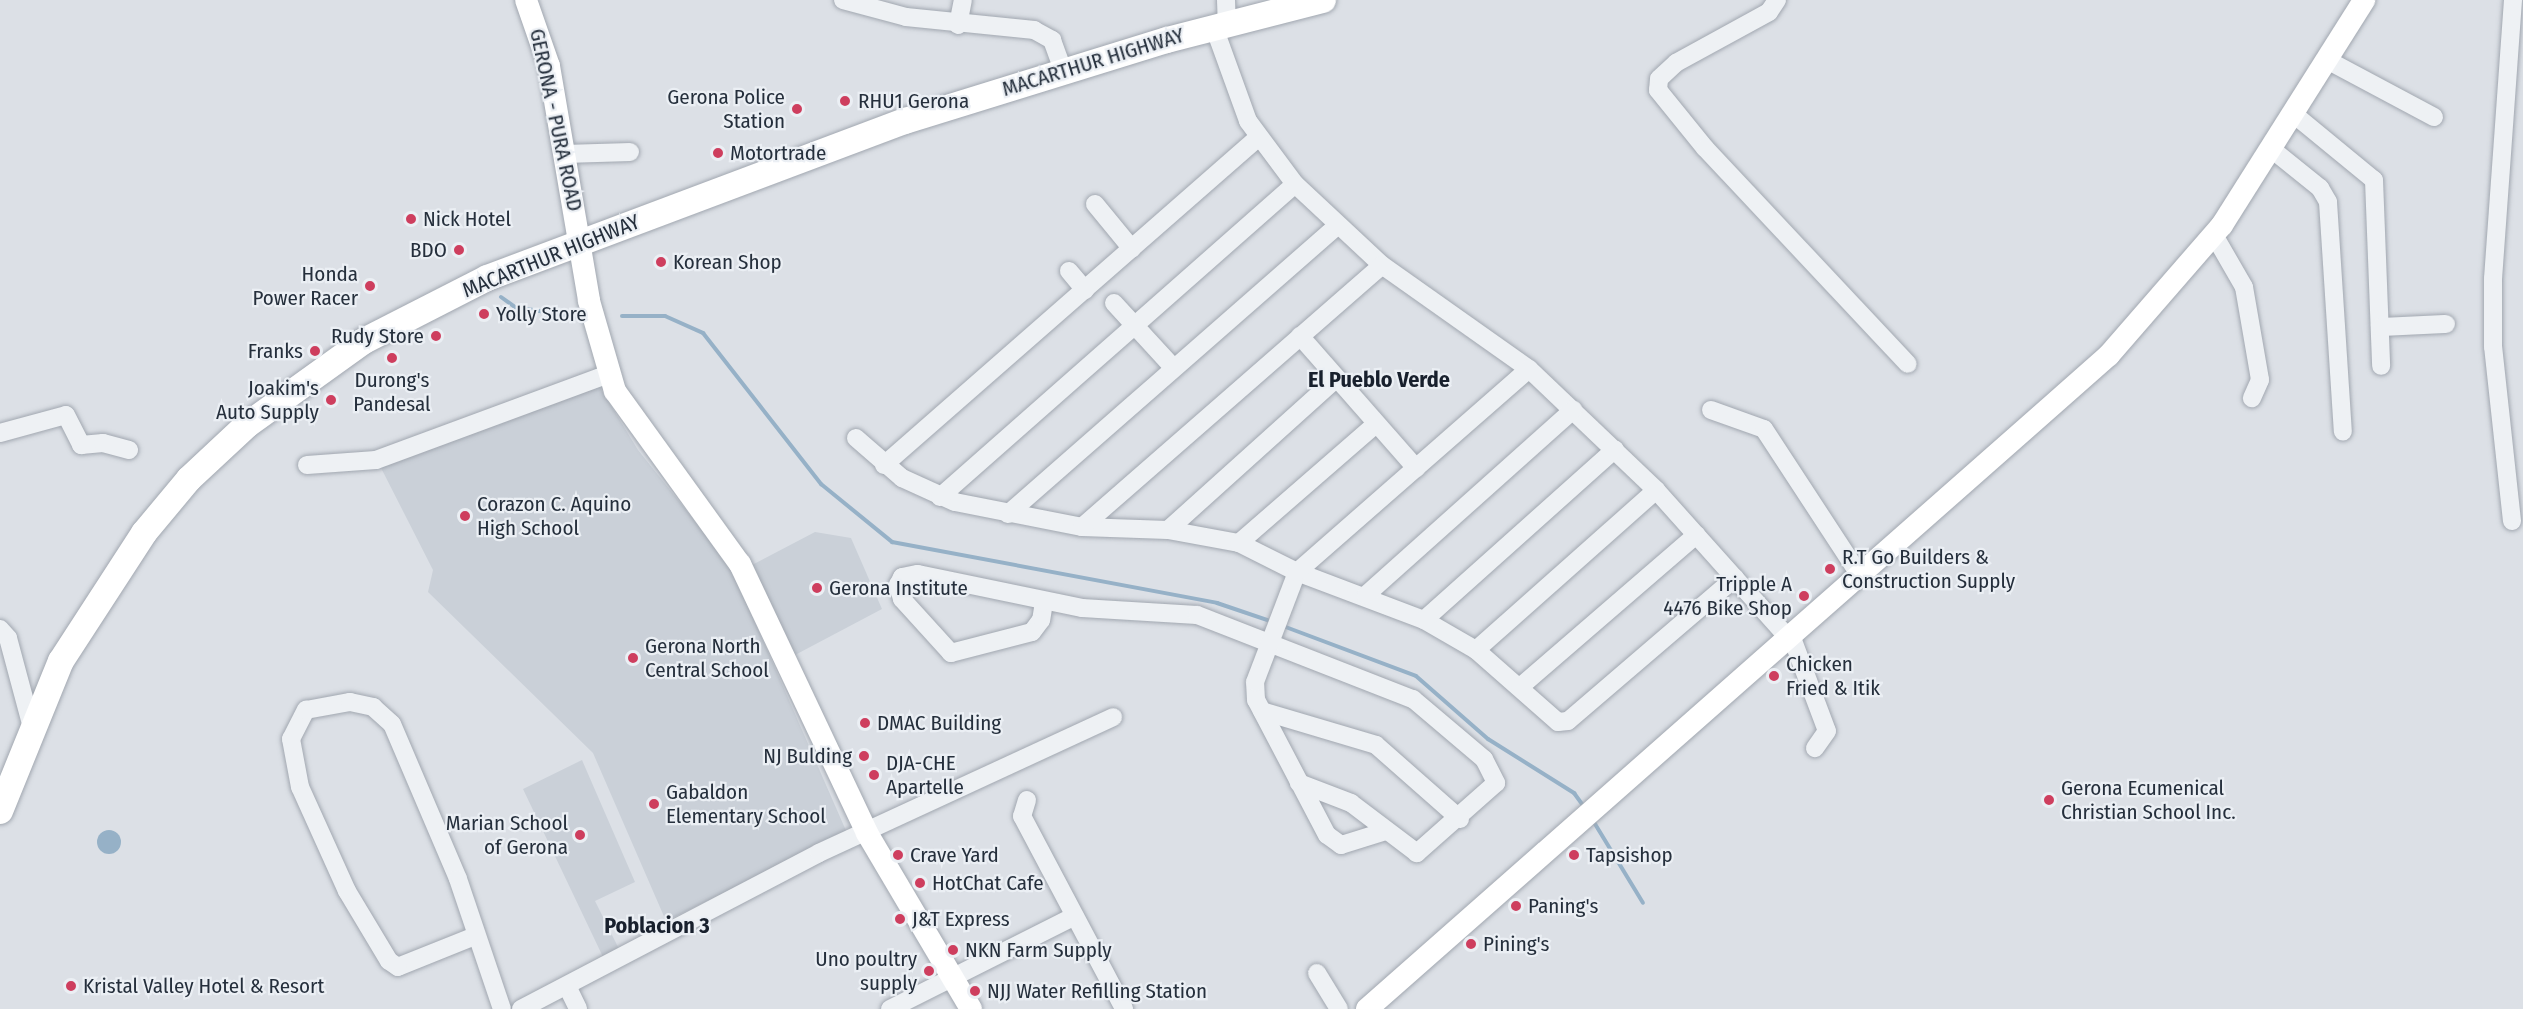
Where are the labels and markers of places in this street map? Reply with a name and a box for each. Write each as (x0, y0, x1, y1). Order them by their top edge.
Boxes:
place label: Gerona Police Station (667, 84, 785, 134)
place label: RHU1 Gerona (858, 88, 969, 114)
marker: RHU1 Gerona (836, 92, 854, 110)
marker: Gerona Police Station (790, 102, 804, 116)
place label: Motortrade (730, 140, 826, 166)
marker: Motortrade (711, 146, 725, 160)
place label: Nick Hotel (423, 206, 511, 232)
marker: Nick Hotel (404, 212, 418, 226)
place label: BDO (410, 237, 447, 263)
marker: BDO (452, 243, 466, 257)
place label: Korean Shop (673, 249, 782, 275)
marker: Korean Shop (654, 255, 668, 269)
place label: Honda Power Racer (252, 261, 358, 311)
marker: Honda Power Racer (363, 279, 377, 293)
place label: Yolly Store (496, 301, 587, 327)
marker: Yolly Store (477, 307, 491, 321)
place label: Rudy Store (331, 323, 424, 349)
marker: Rudy Store (429, 329, 443, 343)
place label: Franks (248, 338, 303, 364)
marker: Franks (308, 344, 322, 358)
marker: Durong's Pandesal (385, 351, 399, 365)
place label: Durong's Pandesal (353, 367, 431, 417)
place label: Joakim's Auto Supply (216, 375, 319, 425)
marker: Joakim's Auto Supply (324, 393, 338, 407)
place label: Corazon C. Aquino High School (477, 491, 631, 541)
marker: Corazon C. Aquino High School (458, 509, 472, 523)
place label: R.T Go Builders & Construction Supply (1842, 544, 2015, 594)
marker: R.T Go Builders & Construction Supply (1823, 562, 1837, 576)
place label: Tripple A 4476 Bike Shop (1663, 571, 1792, 621)
place label: Gerona Institute (829, 575, 968, 601)
marker: Gerona Institute (810, 581, 824, 595)
marker: Tripple A 4476 Bike Shop (1797, 589, 1811, 603)
place label: Gerona North Central School (645, 633, 769, 683)
marker: Gerona North Central School (626, 651, 640, 665)
place label: Chicken Fried & Itik (1786, 651, 1880, 701)
marker: Chicken Fried & Itik (1767, 669, 1781, 683)
place label: DMAC Building (877, 710, 1001, 736)
marker: DMAC Building (858, 716, 872, 730)
place label: NJ Bulding (763, 743, 852, 769)
marker: NJ Bulding (857, 749, 871, 763)
place label: DJA-CHE Apartelle (886, 750, 964, 800)
marker: DJA-CHE Apartelle (867, 768, 881, 782)
place label: Gerona Ecumenical Christian School Inc. (2061, 775, 2236, 825)
place label: Gabaldon Elementary School (666, 779, 826, 829)
marker: Gerona Ecumenical Christian School Inc. (2042, 793, 2056, 807)
marker: Gabaldon Elementary School (647, 797, 661, 811)
place label: Marian School of Gerona (446, 810, 568, 860)
marker: Marian School of Gerona (573, 828, 587, 842)
place label: Crave Yard (910, 842, 999, 868)
place label: Tapsishop (1586, 842, 1673, 868)
marker: Crave Yard (891, 848, 905, 862)
marker: Tapsishop (1567, 848, 1581, 862)
place label: HotChat Cafe (932, 870, 1044, 896)
marker: HotChat Cafe (913, 876, 927, 890)
place label: Paning's (1528, 893, 1598, 919)
marker: Paning's (1509, 899, 1523, 913)
place label: J&T Express (912, 906, 1010, 932)
marker: J&T Express (893, 912, 907, 926)
place label: Pining's (1483, 931, 1550, 957)
place label: NKN Farm Supply (965, 937, 1112, 963)
marker: Pining's (1464, 937, 1478, 951)
marker: NKN Farm Supply (946, 943, 960, 957)
place label: Uno poultry supply (815, 946, 917, 996)
marker: Uno poultry supply (922, 964, 936, 978)
place label: Kristal Valley Hotel & Resort (83, 973, 324, 999)
place label: NJJ Water Refilling Station (987, 978, 1207, 1004)
marker: Kristal Valley Hotel & Resort (64, 979, 78, 993)
marker: NJJ Water Refilling Station (968, 984, 982, 998)

